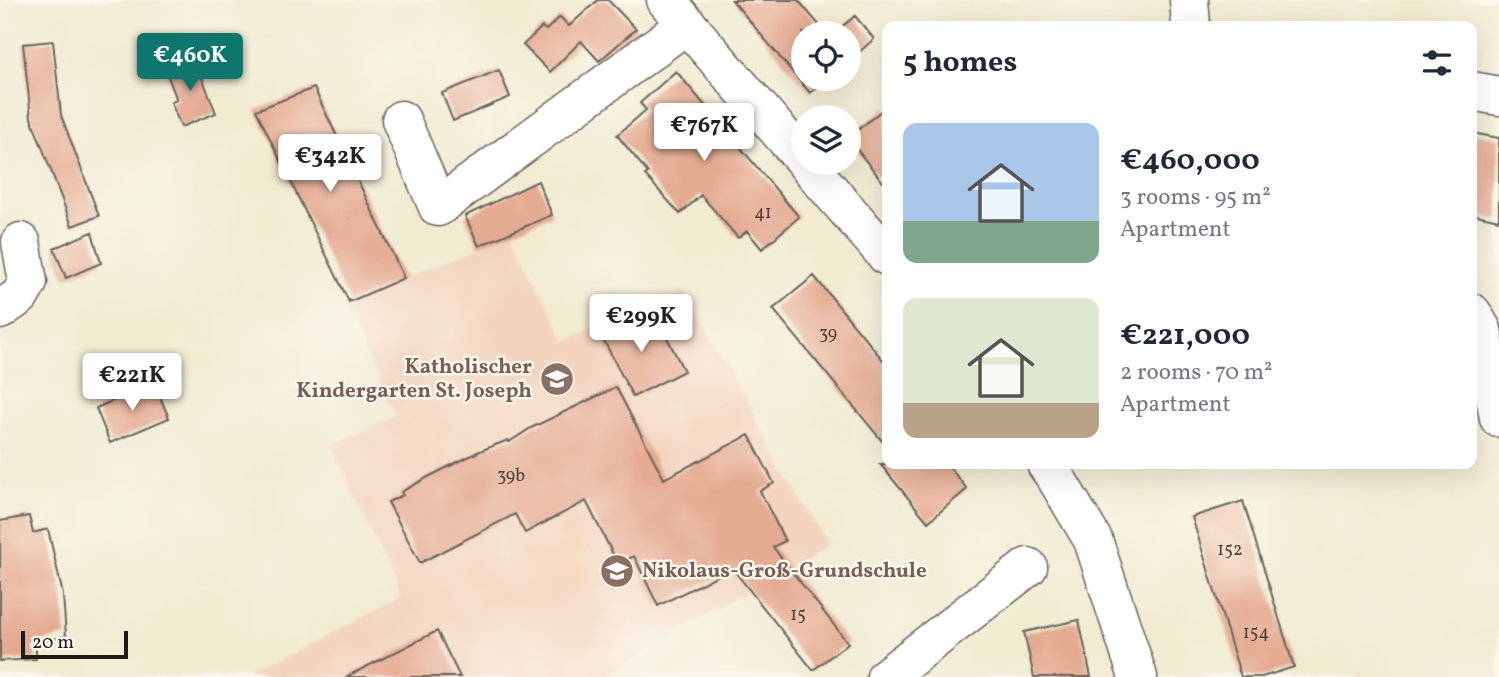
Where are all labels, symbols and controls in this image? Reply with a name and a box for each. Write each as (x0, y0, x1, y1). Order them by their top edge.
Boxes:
map controls (791, 21, 861, 175)
button: locate (791, 21, 861, 91)
pin: €460K (141, 34, 239, 93)
text: €460K (153, 40, 227, 72)
text: 5 homes (903, 42, 1017, 84)
icon: filters (1418, 44, 1456, 82)
pin: €767K (655, 104, 753, 163)
button: layers (791, 105, 861, 175)
text: €767K (670, 110, 738, 142)
pin: €342K (281, 134, 379, 194)
text: €460,000 (1120, 140, 1260, 182)
text: €342K (294, 141, 366, 173)
icon: home (959, 151, 1043, 235)
text: 3 rooms · 95 m² (1120, 182, 1271, 214)
house number: 41 (754, 201, 772, 226)
text: Apartment (1120, 214, 1231, 246)
pin: €299K (592, 294, 690, 354)
text: €299K (606, 301, 676, 333)
text: €221,000 (1120, 315, 1250, 357)
house number: 39 (819, 322, 837, 347)
icon: home (959, 326, 1043, 410)
place label: Katholischer Kindergarten St. Joseph (296, 353, 532, 406)
pin: €221K (83, 354, 181, 413)
text: 2 rooms · 70 m² (1120, 357, 1273, 389)
text: €221K (99, 360, 165, 392)
school or university icon: Katholischer Kindergarten St. Joseph (538, 360, 576, 398)
text: Apartment (1120, 389, 1231, 421)
house number: 39b (497, 464, 525, 489)
house number: 152 (1217, 538, 1243, 563)
school or university icon: Nikolaus-Groß-Grundschule (598, 552, 636, 590)
place label: Nikolaus-Groß-Grundschule (642, 557, 927, 586)
house number: 15 (790, 603, 806, 628)
house number: 154 (1243, 621, 1269, 646)
scale bar (21, 628, 128, 660)
text: 20 m (32, 630, 74, 656)

